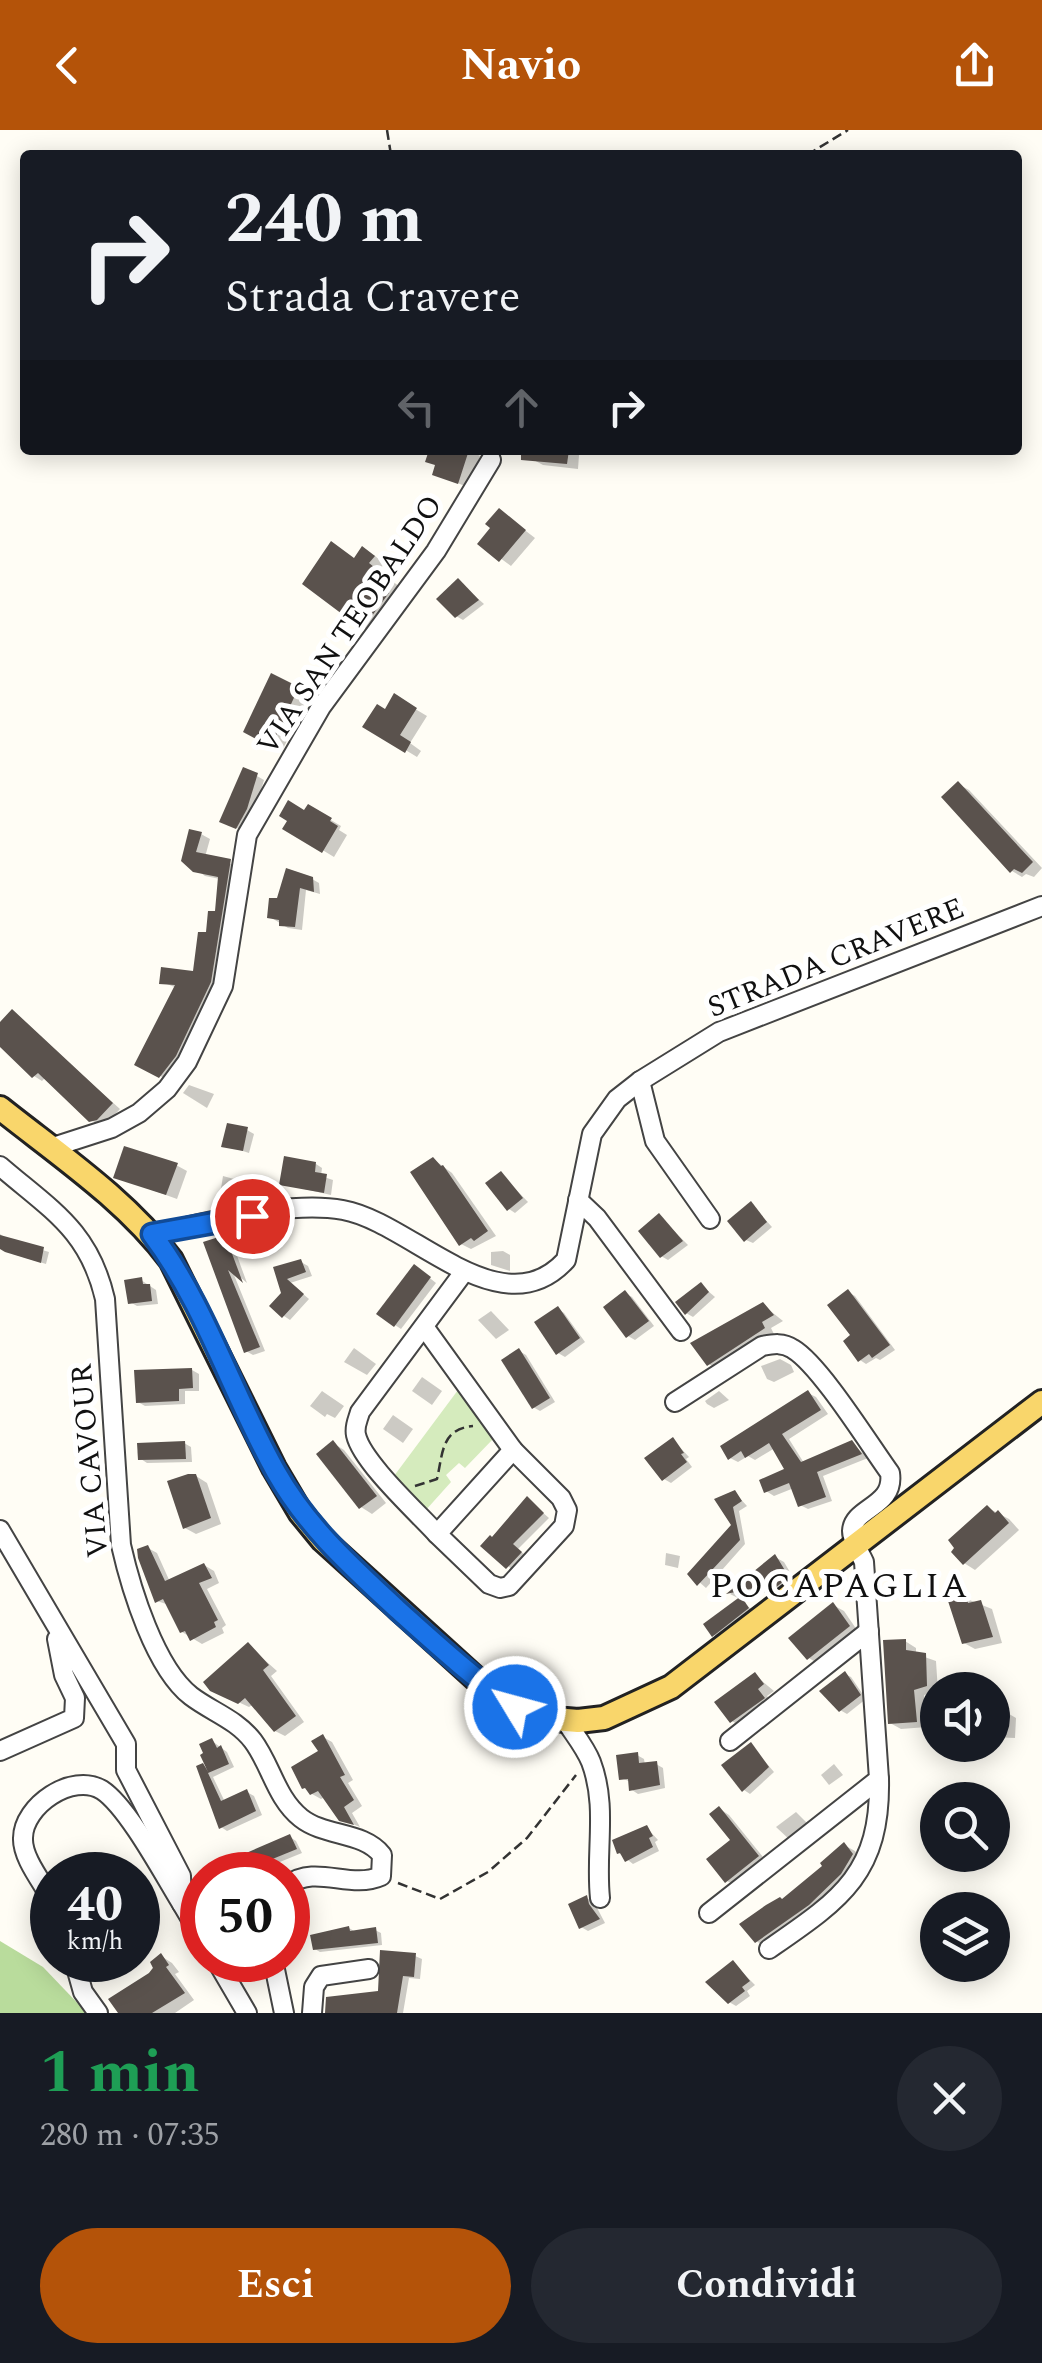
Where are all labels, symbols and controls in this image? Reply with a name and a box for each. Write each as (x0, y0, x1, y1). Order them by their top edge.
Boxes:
text: Navio (460, 31, 582, 100)
icon: back (40, 38, 95, 93)
icon: share (947, 38, 1002, 93)
text: 240 m (225, 167, 423, 273)
icon: right (60, 190, 190, 320)
text: Strada Cravere (225, 263, 520, 332)
icon: left (389, 380, 444, 435)
icon: ahead (494, 380, 549, 435)
icon: right (599, 380, 654, 435)
street label: VIA SAN TEOBALDO (245, 485, 455, 765)
street label: STRADA CRAVERE (700, 885, 972, 1031)
pin (210, 1174, 295, 1259)
icon: arrive (225, 1189, 280, 1244)
street label: VIA CAVOUR (59, 1362, 121, 1560)
district label: POCAPAGLIA (710, 1560, 970, 1613)
position arrow (463, 1655, 567, 1759)
map controls (920, 1672, 1010, 1982)
button: sound (920, 1672, 1010, 1762)
button: search (920, 1782, 1010, 1872)
speed limit sign: 50 (180, 1852, 310, 1982)
text: 40 (67, 1867, 123, 1943)
button: layers (920, 1892, 1010, 1982)
text: km/h (67, 1923, 123, 1961)
text: 1 min (40, 2027, 200, 2119)
button: close (897, 2046, 1002, 2151)
text: 280 m · 07:35 (40, 2111, 220, 2160)
button: Esci (40, 2228, 511, 2343)
button: Condividi (531, 2228, 1002, 2343)

